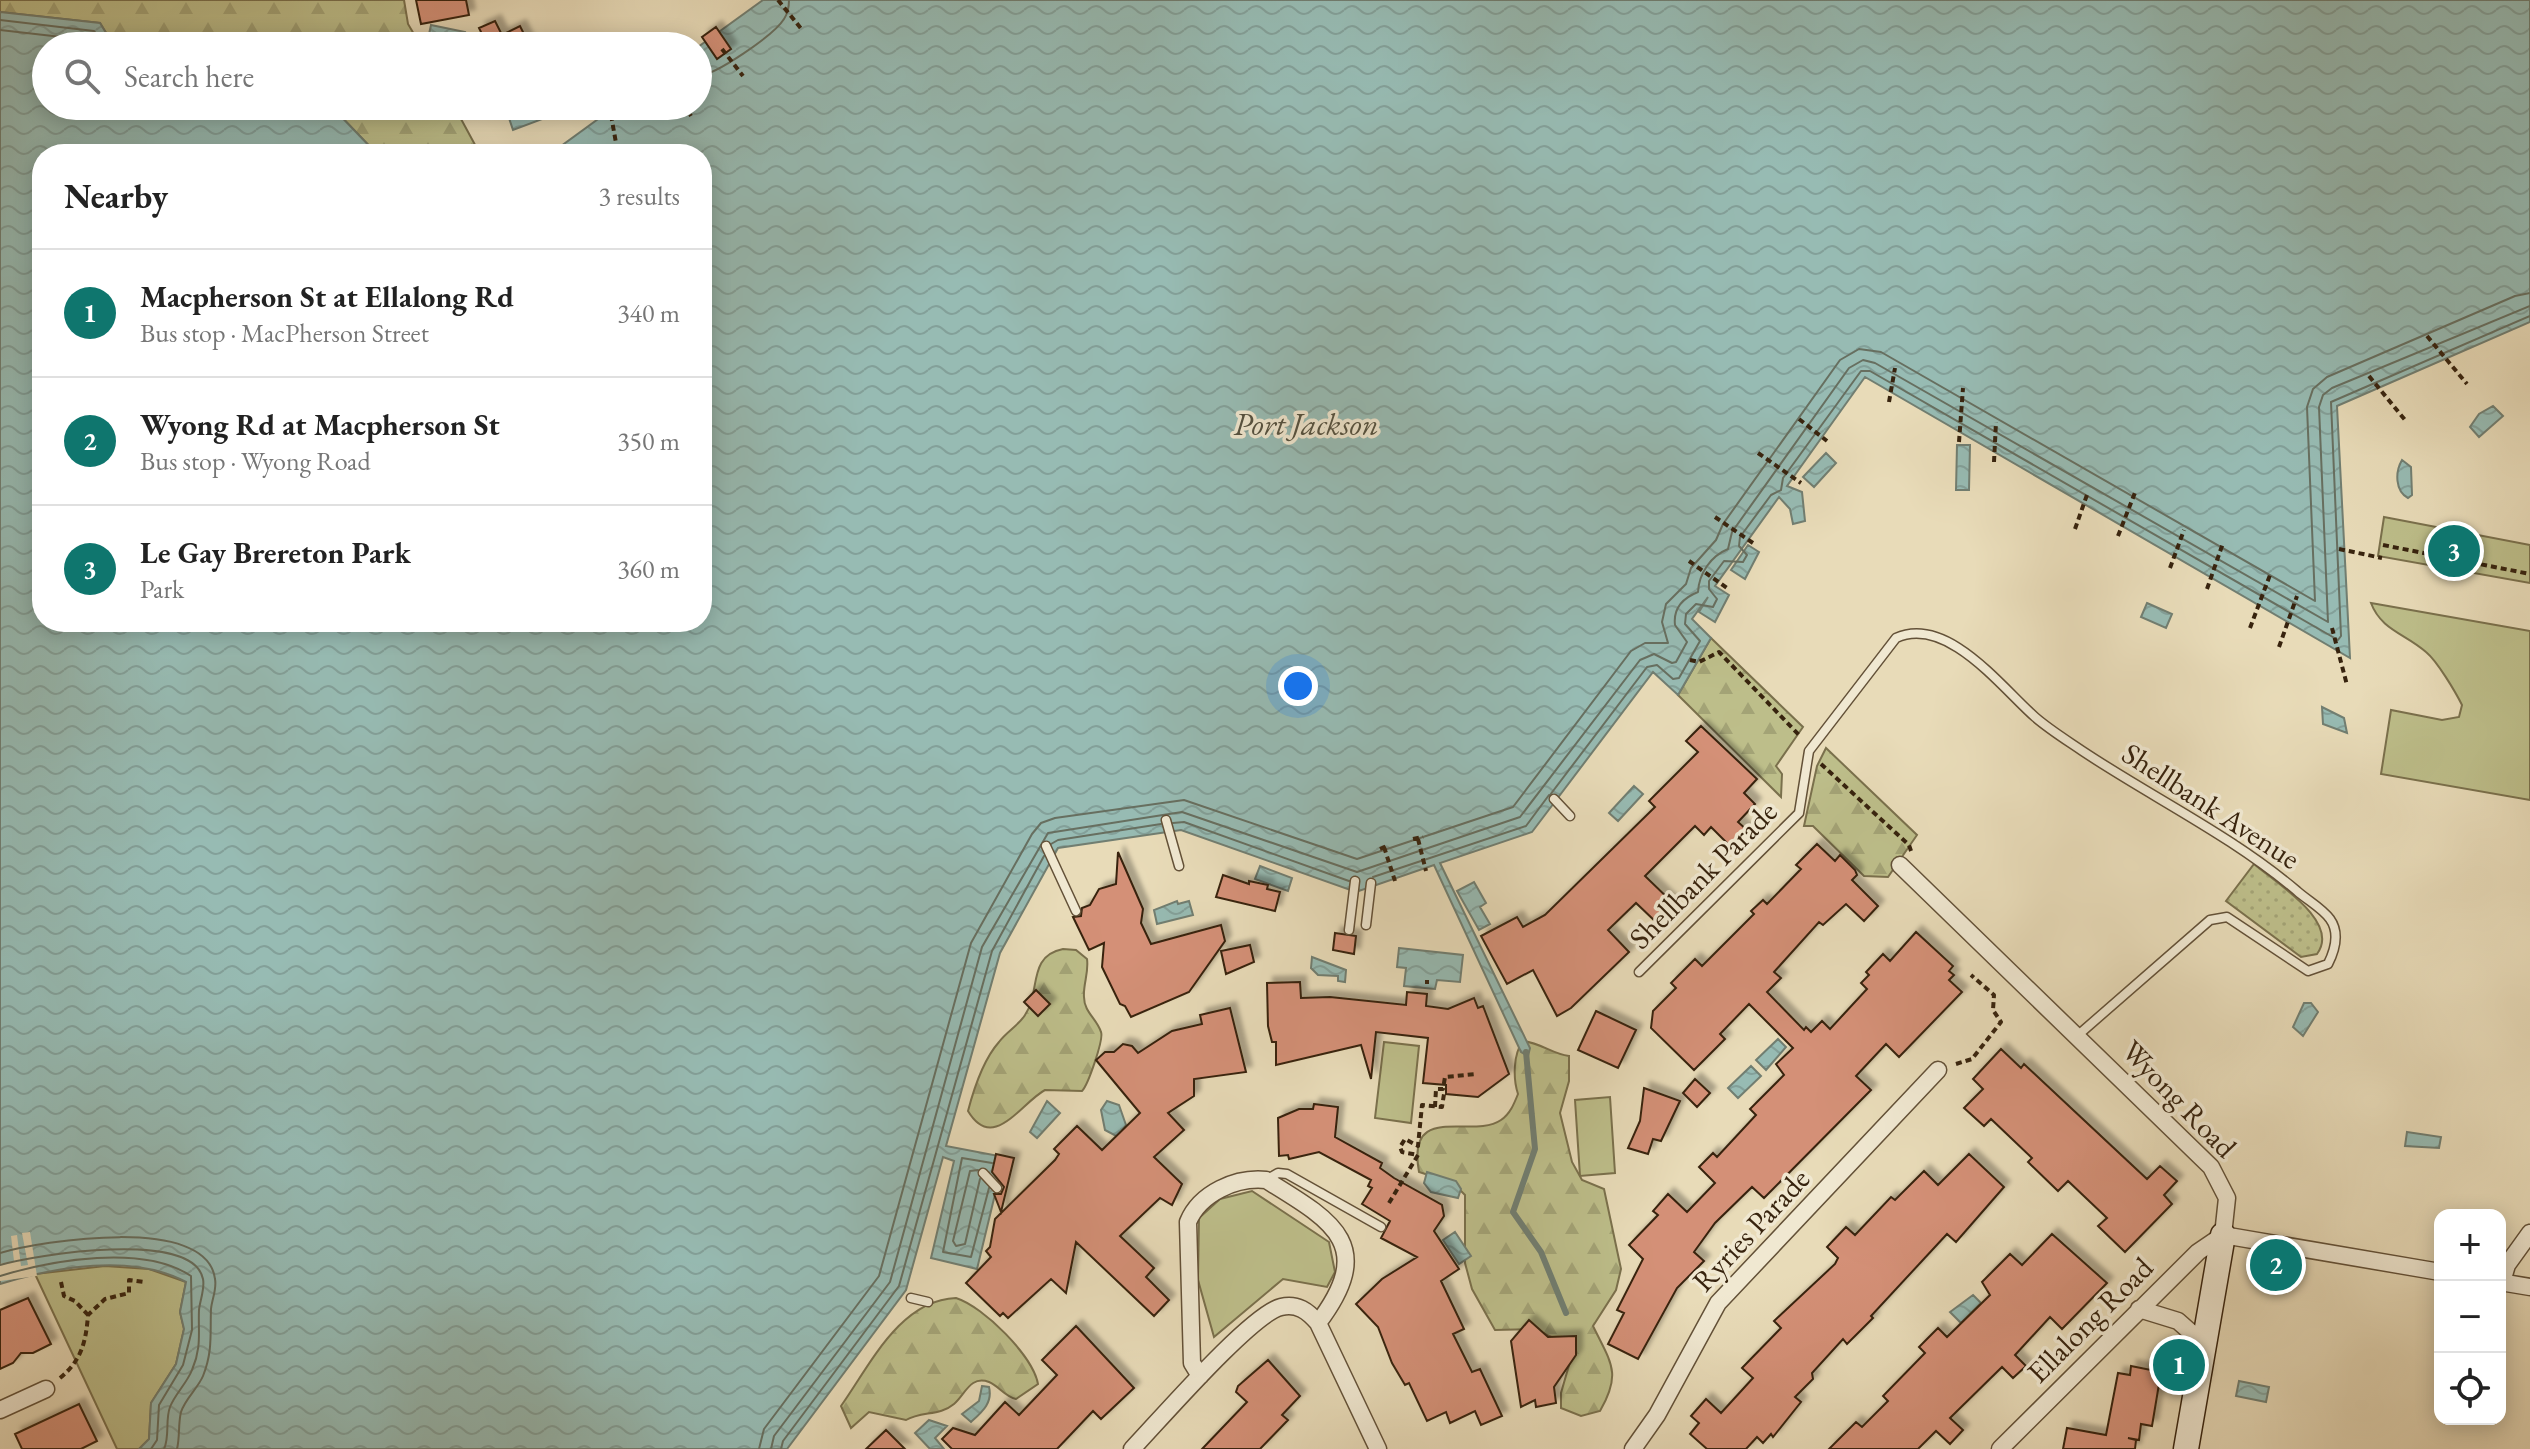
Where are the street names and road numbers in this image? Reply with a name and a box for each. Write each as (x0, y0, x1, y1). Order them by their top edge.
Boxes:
street label: Shellbank Avenue (2115, 734, 2308, 878)
street label: Shellbank Parade (1620, 792, 1785, 957)
street label: Wyong Road (2113, 1031, 2246, 1167)
street label: Ryries Parade (1683, 1160, 1818, 1300)
street label: Ellalong Road (2018, 1248, 2162, 1391)

